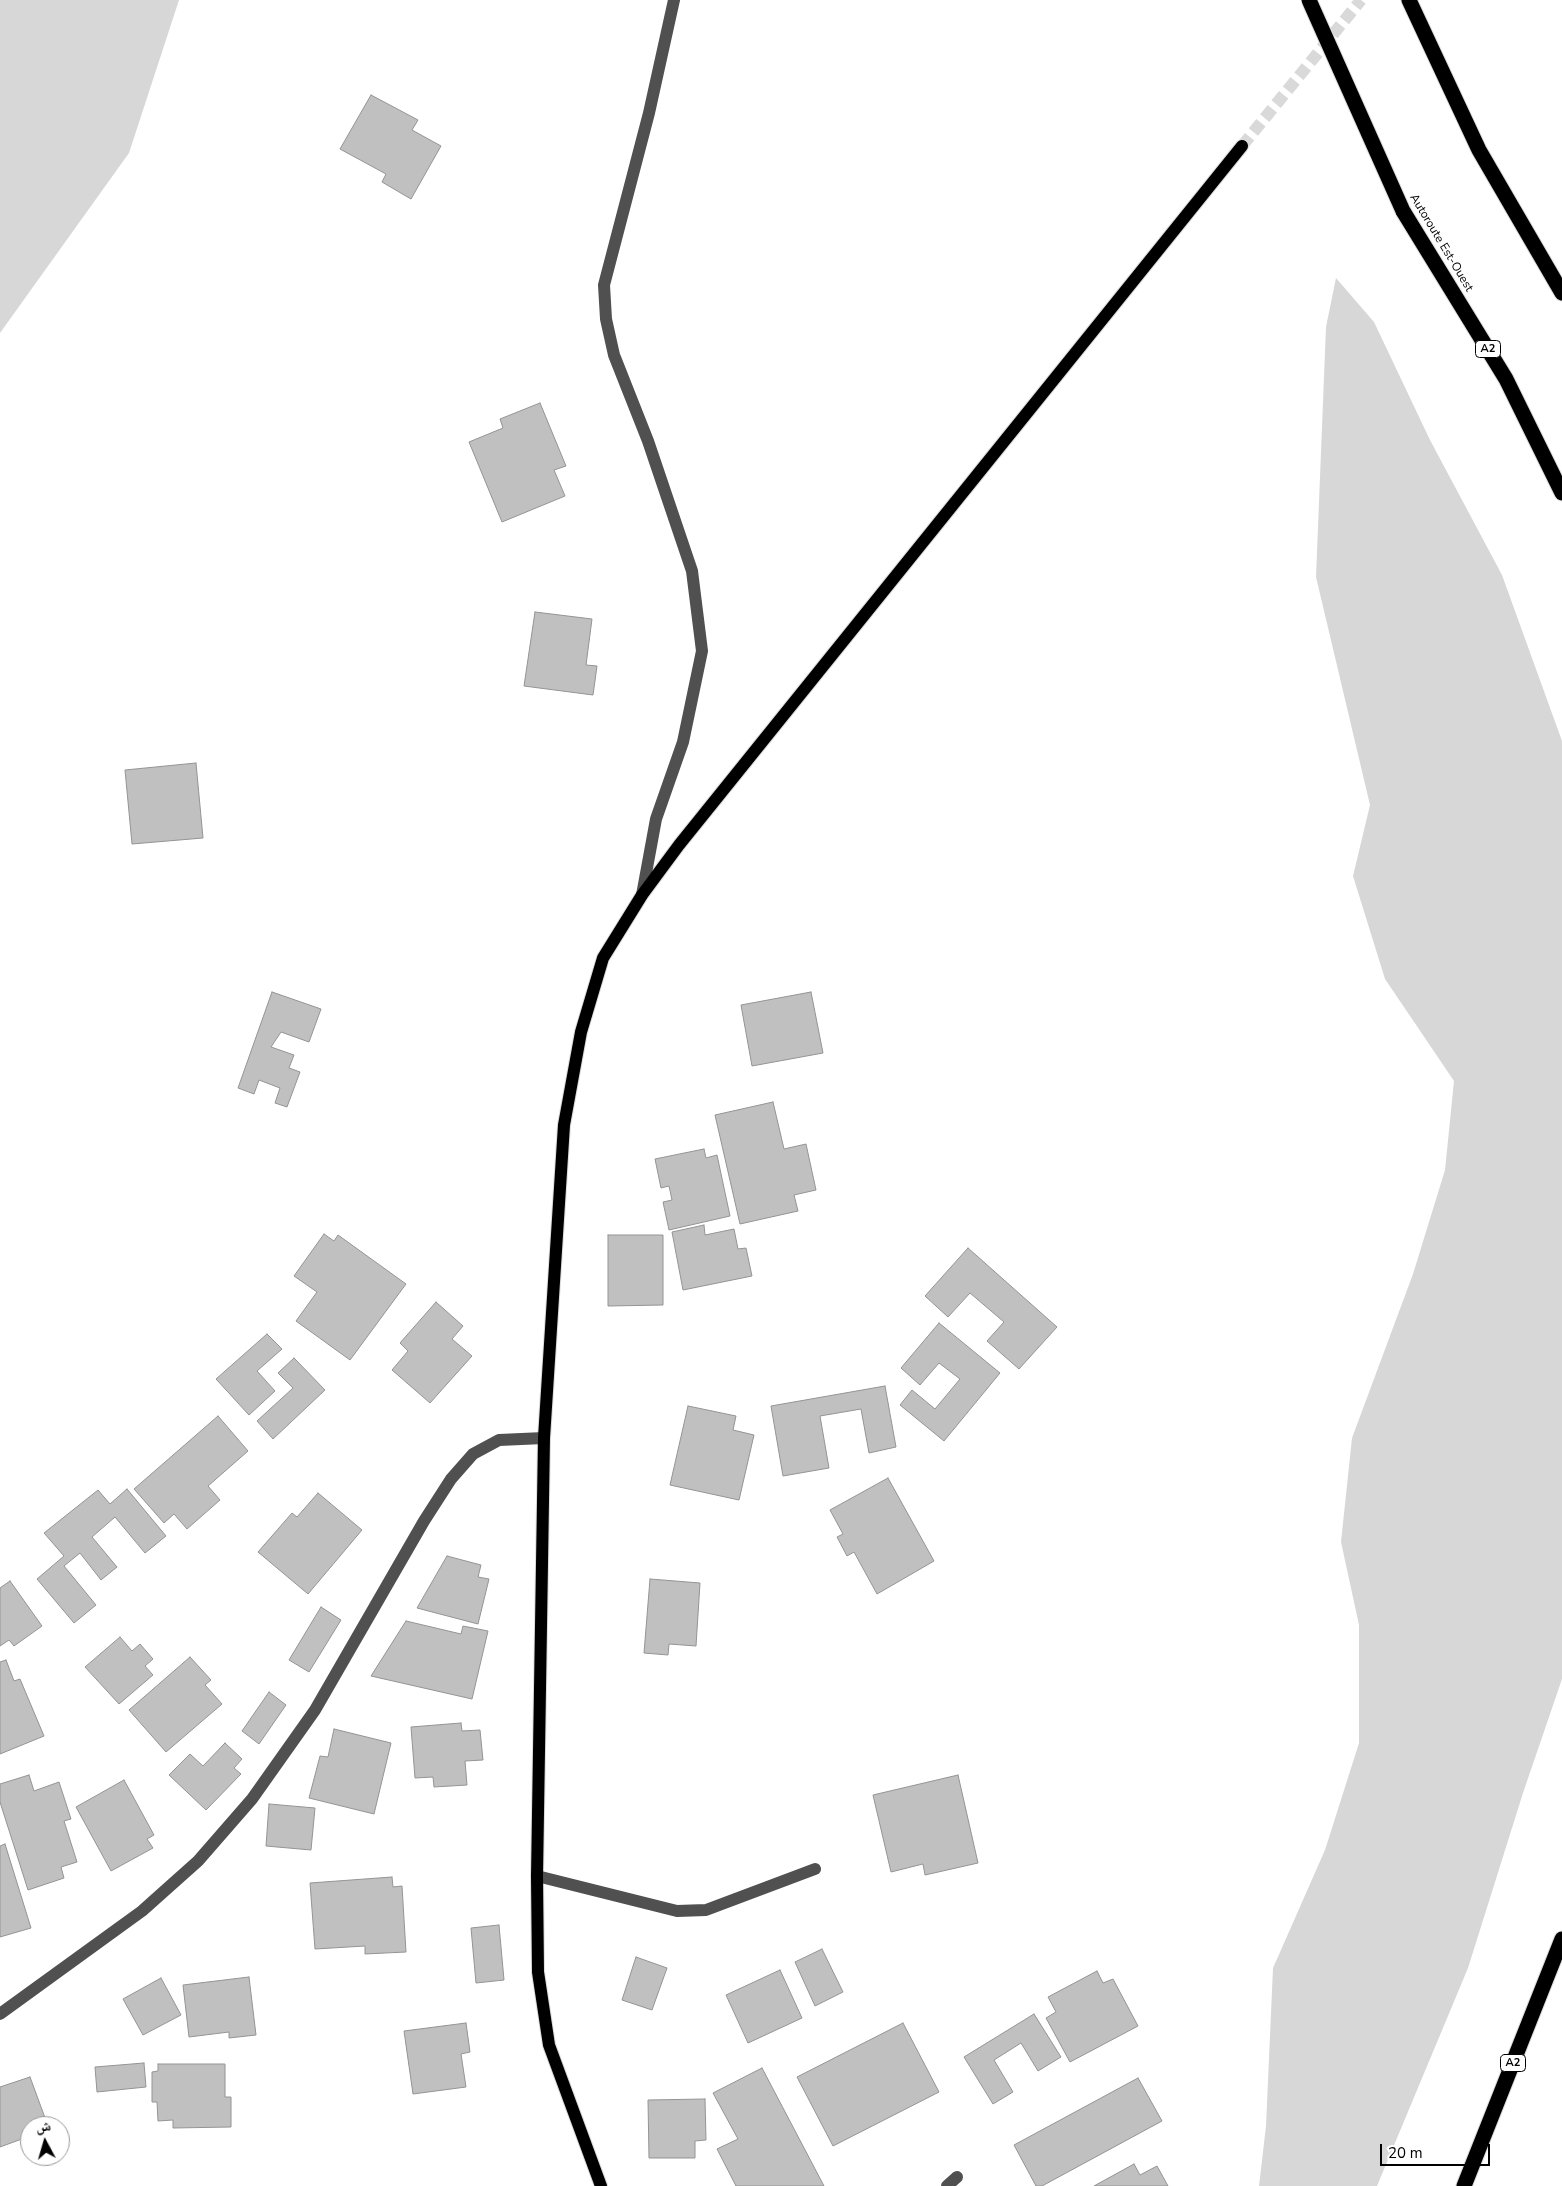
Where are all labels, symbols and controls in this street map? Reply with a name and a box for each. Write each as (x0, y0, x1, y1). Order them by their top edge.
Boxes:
street label: Autoroute Est-Ouest (1406, 191, 1476, 295)
road number: A2 (1476, 340, 1500, 358)
road number: A2 (1500, 2054, 1526, 2072)
north arrow (20, 2116, 70, 2166)
text: ش (35, 2116, 52, 2137)
scale bar (1382, 2134, 1492, 2166)
text: 20 m (1388, 2143, 1423, 2163)

